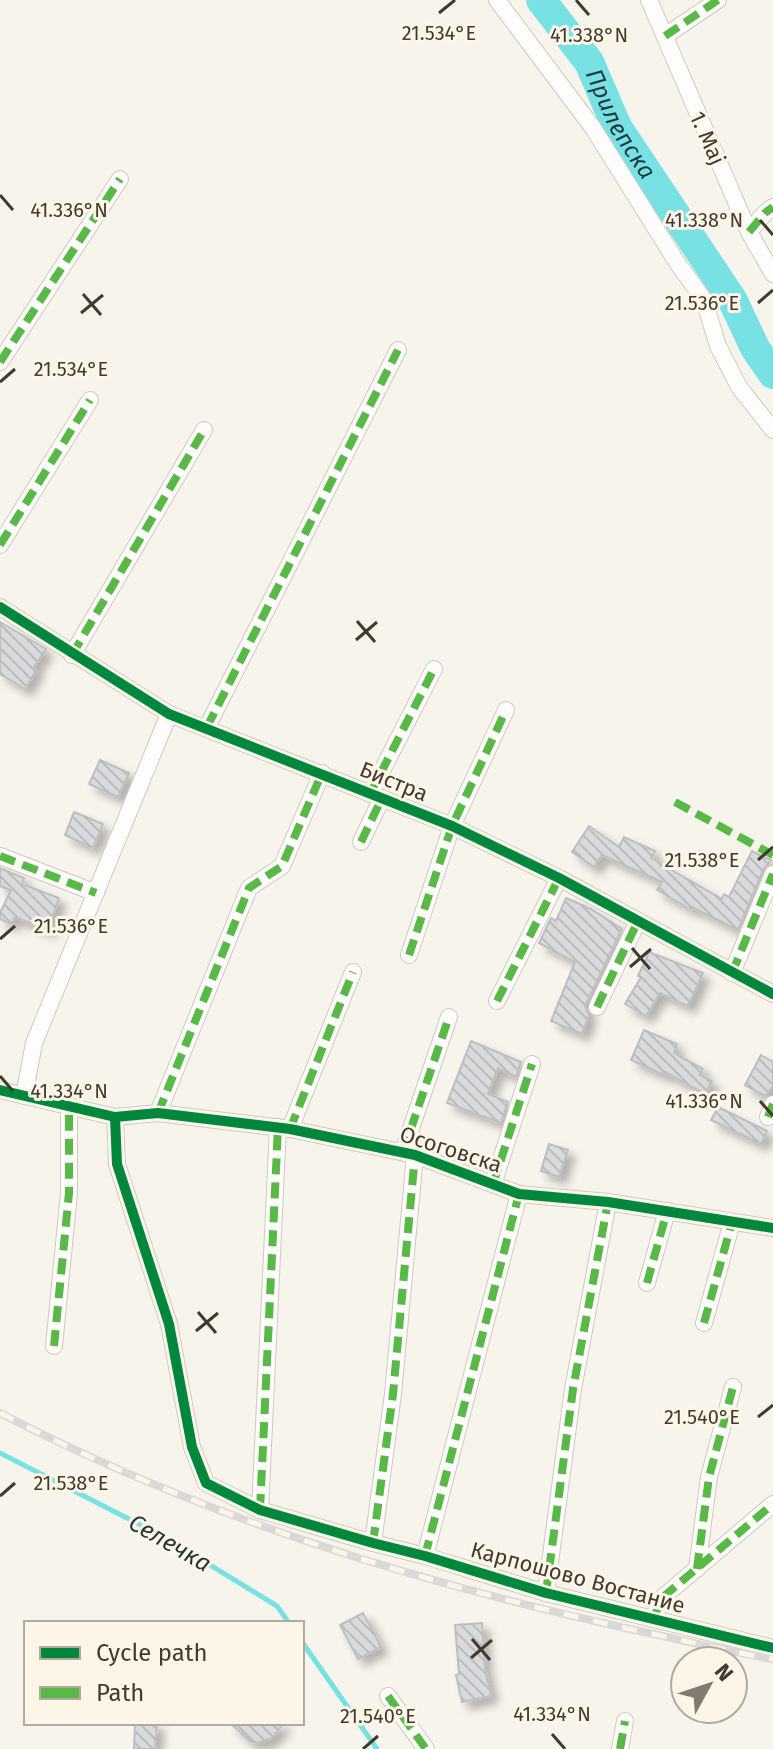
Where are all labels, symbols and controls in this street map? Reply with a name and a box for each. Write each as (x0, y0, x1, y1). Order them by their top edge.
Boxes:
text: 21.534°E (402, 21, 476, 45)
text: 41.338°N (550, 23, 628, 47)
water label: Прилепска (580, 65, 662, 184)
street label: 1. Мај (684, 107, 731, 169)
text: 41.336°N (30, 198, 108, 222)
text: 41.338°N (665, 208, 743, 232)
text: 21.536°E (665, 291, 739, 315)
text: 21.534°E (34, 357, 108, 381)
street label: Бистра (356, 756, 432, 807)
text: 21.538°E (664, 848, 740, 872)
text: 21.536°E (34, 914, 108, 938)
text: 41.334°N (30, 1079, 108, 1103)
text: 41.336°N (665, 1089, 743, 1113)
street label: Осоговска (396, 1120, 505, 1179)
text: 21.540°E (664, 1405, 740, 1429)
text: 21.538°E (33, 1471, 109, 1495)
water label: Селечка (124, 1508, 216, 1578)
street label: Карпошово Востание (468, 1536, 688, 1619)
legend (24, 1621, 304, 1725)
text: Cycle path (96, 1639, 208, 1667)
north arrow (669, 1645, 749, 1725)
text: N (709, 1658, 739, 1687)
text: Path (96, 1679, 144, 1707)
text: 41.334°N (513, 1702, 591, 1726)
text: 21.540°E (340, 1704, 416, 1728)

